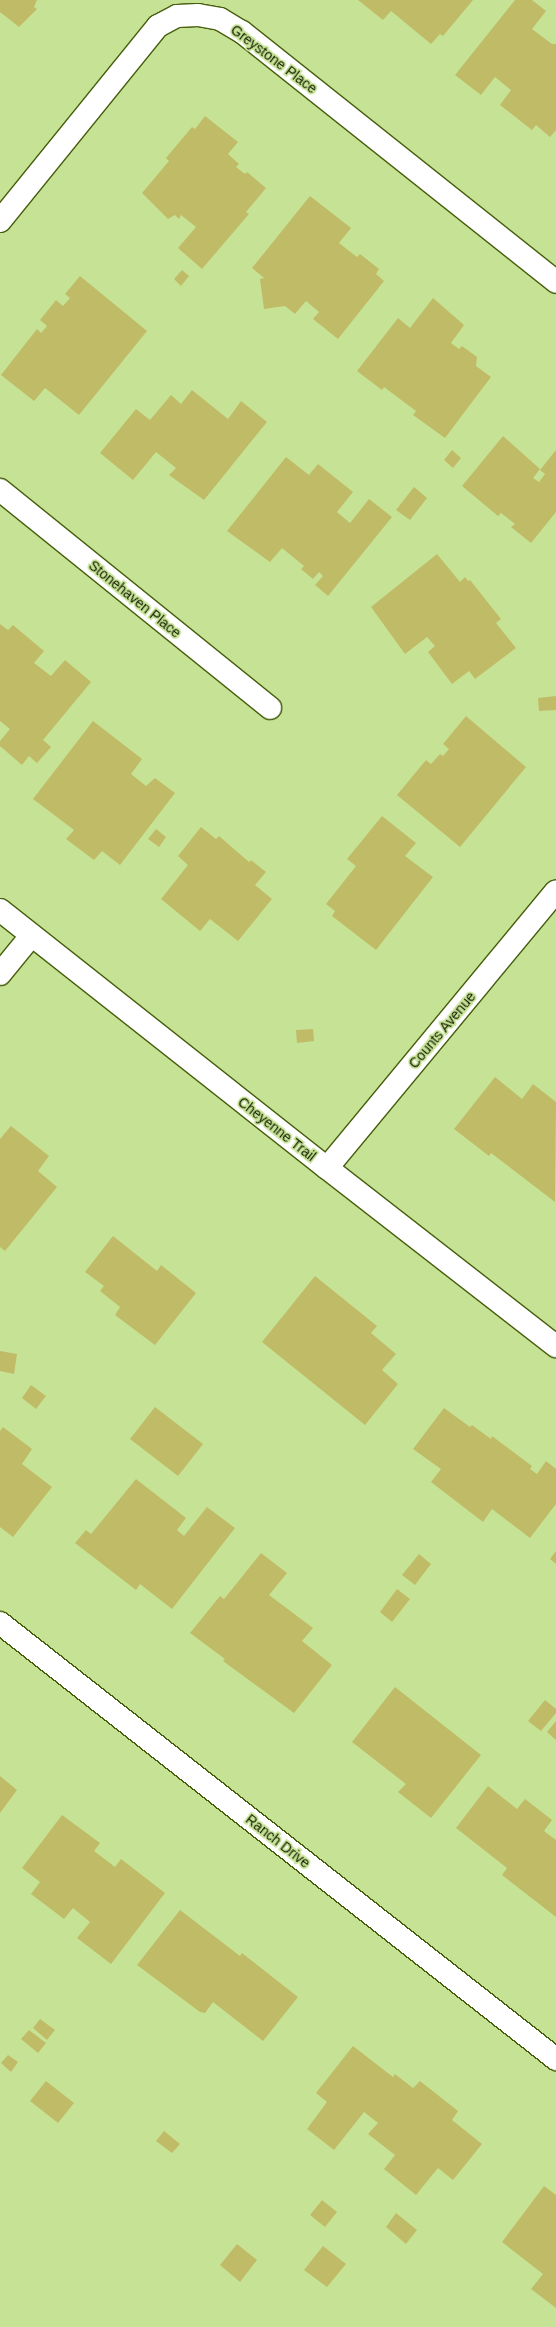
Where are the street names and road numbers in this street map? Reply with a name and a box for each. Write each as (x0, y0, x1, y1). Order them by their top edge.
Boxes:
street label: Greystone Place (228, 21, 320, 97)
street label: Stonehaven Place (86, 557, 184, 641)
street label: Counts Avenue (405, 988, 479, 1072)
street label: Cheyenne Trail (235, 1093, 319, 1165)
street label: Ranch Drive (242, 1811, 314, 1871)

